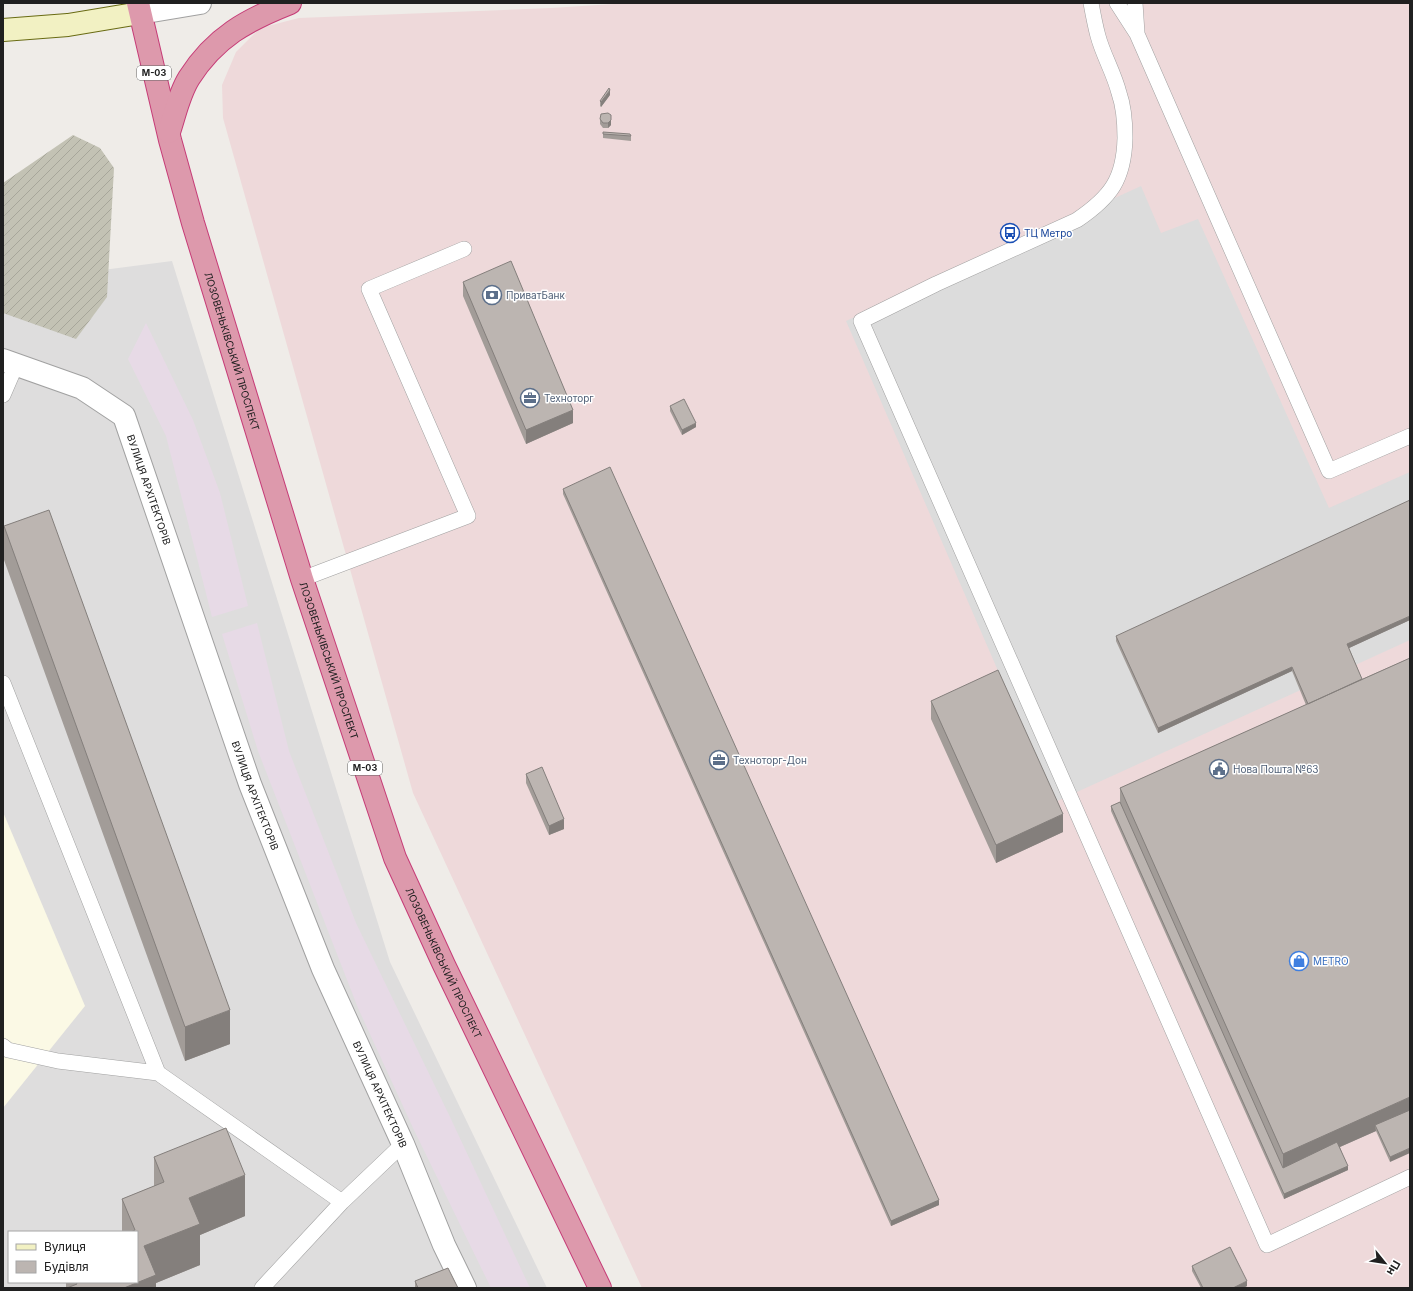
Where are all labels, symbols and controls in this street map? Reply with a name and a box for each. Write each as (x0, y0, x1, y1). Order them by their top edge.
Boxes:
road number: М-03 (137, 66, 171, 80)
bus stop icon: ТЦ Метро (999, 222, 1021, 244)
place label: ТЦ Метро (1024, 227, 1072, 239)
street label: ЛОЗОВЕНЬКІВСЬКИЙ ПРОСПЕКТ (202, 271, 262, 432)
bank icon: ПриватБанк (481, 284, 503, 306)
place label: ПриватБанк (506, 289, 566, 301)
office icon: Техноторг (519, 387, 541, 409)
place label: Техноторг (544, 392, 594, 404)
street label: ВУЛИЦЯ АРХІТЕКТОРІВ (125, 433, 174, 546)
street label: ЛОЗОВЕНЬКІВСЬКИЙ ПРОСПЕКТ (297, 580, 361, 741)
street label: ВУЛИЦЯ АРХІТЕКТОРІВ (230, 739, 282, 852)
office icon: Техноторг-Дон (708, 749, 730, 771)
place label: Техноторг-Дон (733, 754, 807, 766)
public building icon: Нова Пошта №63 (1208, 758, 1230, 780)
road number: М-03 (348, 761, 382, 775)
place label: Нова Пошта №63 (1233, 763, 1319, 775)
street label: ЛОЗОВЕНЬКІВСЬКИЙ ПРОСПЕКТ (403, 886, 485, 1040)
shop icon: METRO (1288, 950, 1310, 972)
place label: METRO (1313, 955, 1349, 967)
street label: ВУЛИЦЯ АРХІТЕКТОРІВ (351, 1039, 410, 1149)
legend (8, 1231, 138, 1283)
text: Вулиця (44, 1239, 86, 1254)
north arrow (1365, 1243, 1405, 1283)
text: Пн (1384, 1258, 1403, 1278)
text: Будівля (44, 1259, 89, 1274)

